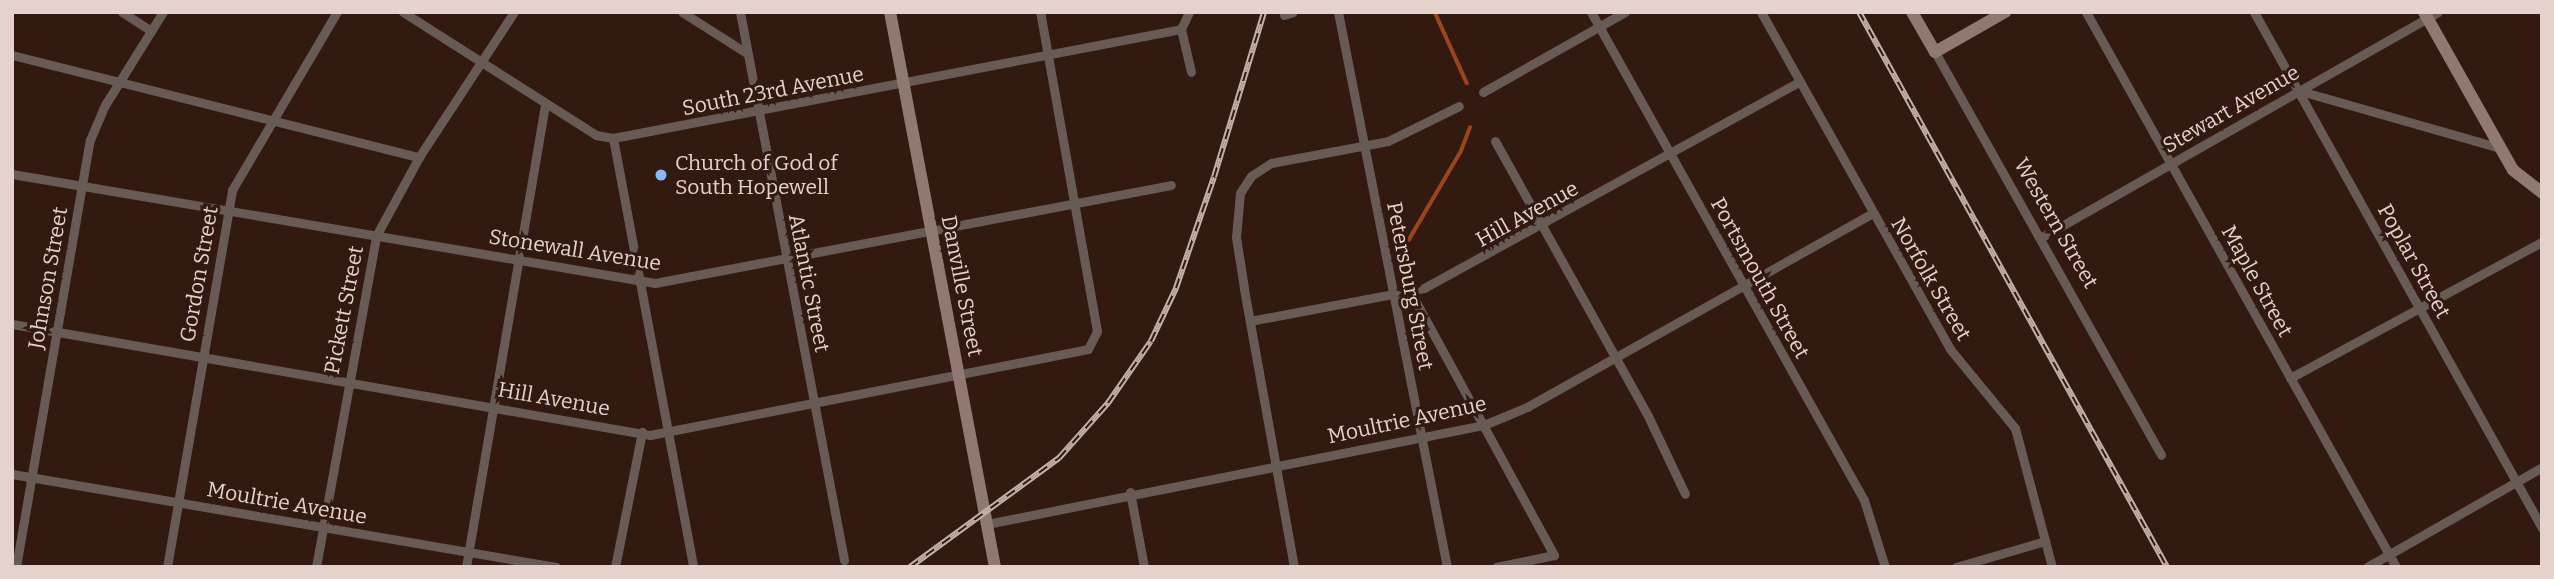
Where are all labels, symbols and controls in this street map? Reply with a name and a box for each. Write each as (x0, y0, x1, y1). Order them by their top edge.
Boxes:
street label: Stewart Avenue (2158, 60, 2304, 158)
street label: South 23rd Avenue (680, 61, 866, 121)
place label: Church of God of South Hopewell (675, 150, 838, 200)
street label: Western Street (2009, 153, 2103, 293)
marker: Church of God of South Hopewell (653, 167, 669, 183)
street label: Hill Avenue (1471, 176, 1583, 252)
street label: Portsmouth Street (1705, 193, 1815, 363)
street label: Poplar Street (2372, 199, 2456, 323)
street label: Petersburg Street (1381, 200, 1439, 372)
street label: Gordon Street (175, 204, 223, 344)
street label: Johnson Street (23, 205, 73, 351)
street label: Atlantic Street (783, 212, 835, 354)
street label: Danville Street (936, 213, 988, 359)
street label: Norfolk Street (1886, 213, 1976, 345)
street label: Maple Street (2216, 221, 2298, 341)
street label: Stonewall Avenue (487, 224, 663, 276)
street label: Pickett Street (319, 244, 369, 376)
street label: Hill Avenue (496, 377, 612, 421)
street label: Moultrie Avenue (1325, 391, 1489, 449)
street label: Moultrie Avenue (205, 477, 369, 529)

